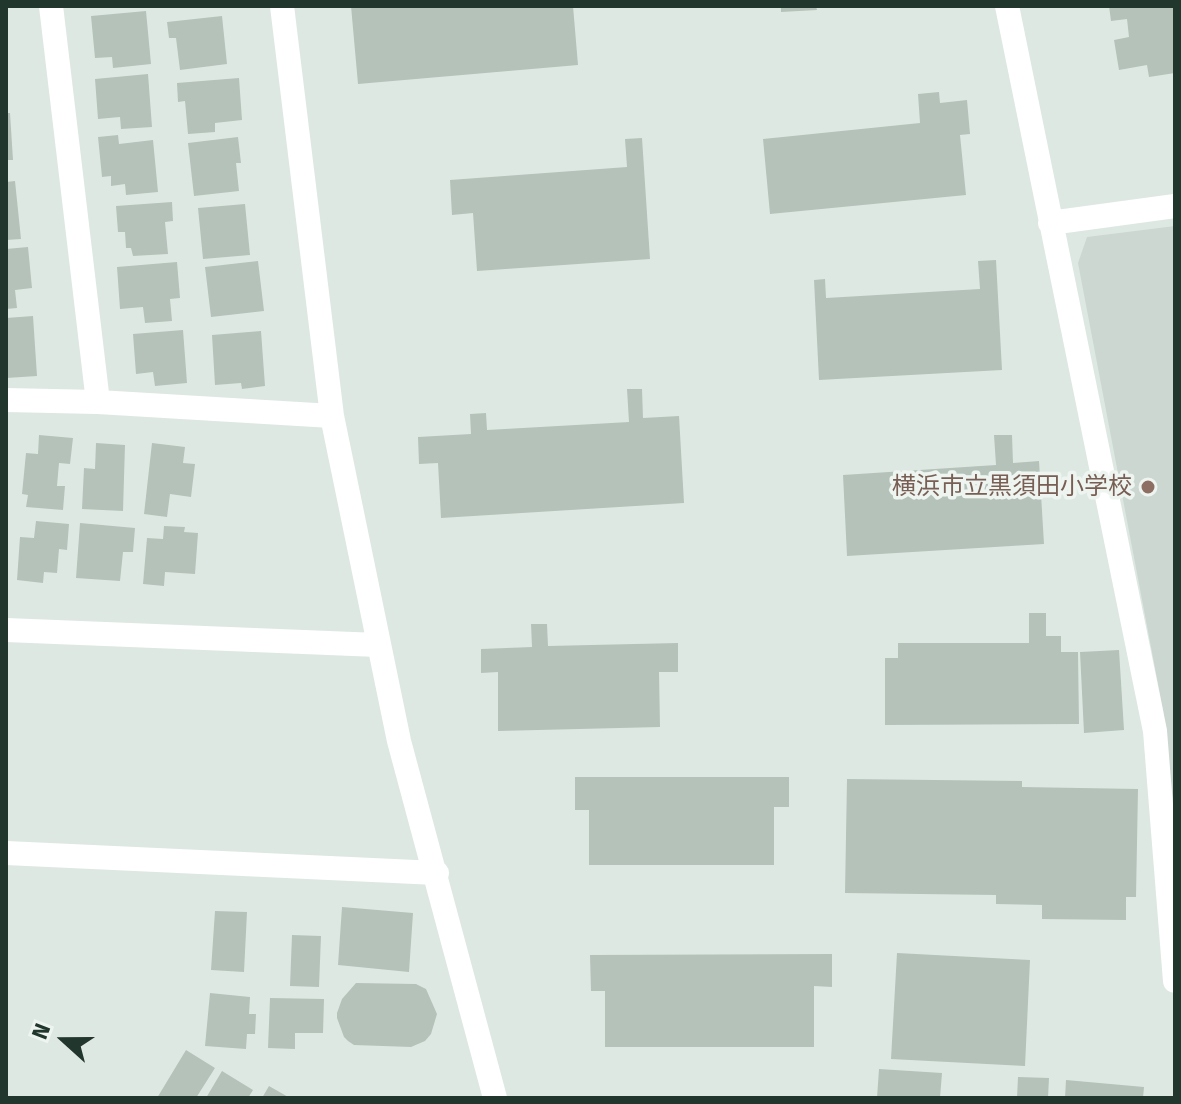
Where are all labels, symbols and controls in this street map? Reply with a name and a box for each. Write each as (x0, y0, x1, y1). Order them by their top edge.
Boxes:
place label: 横浜市立黒須田小学校 (892, 473, 1132, 501)
marker: 横浜市立黒須田小学校 (1139, 478, 1157, 496)
north arrow (24, 1000, 104, 1080)
text: N (26, 1020, 56, 1043)

